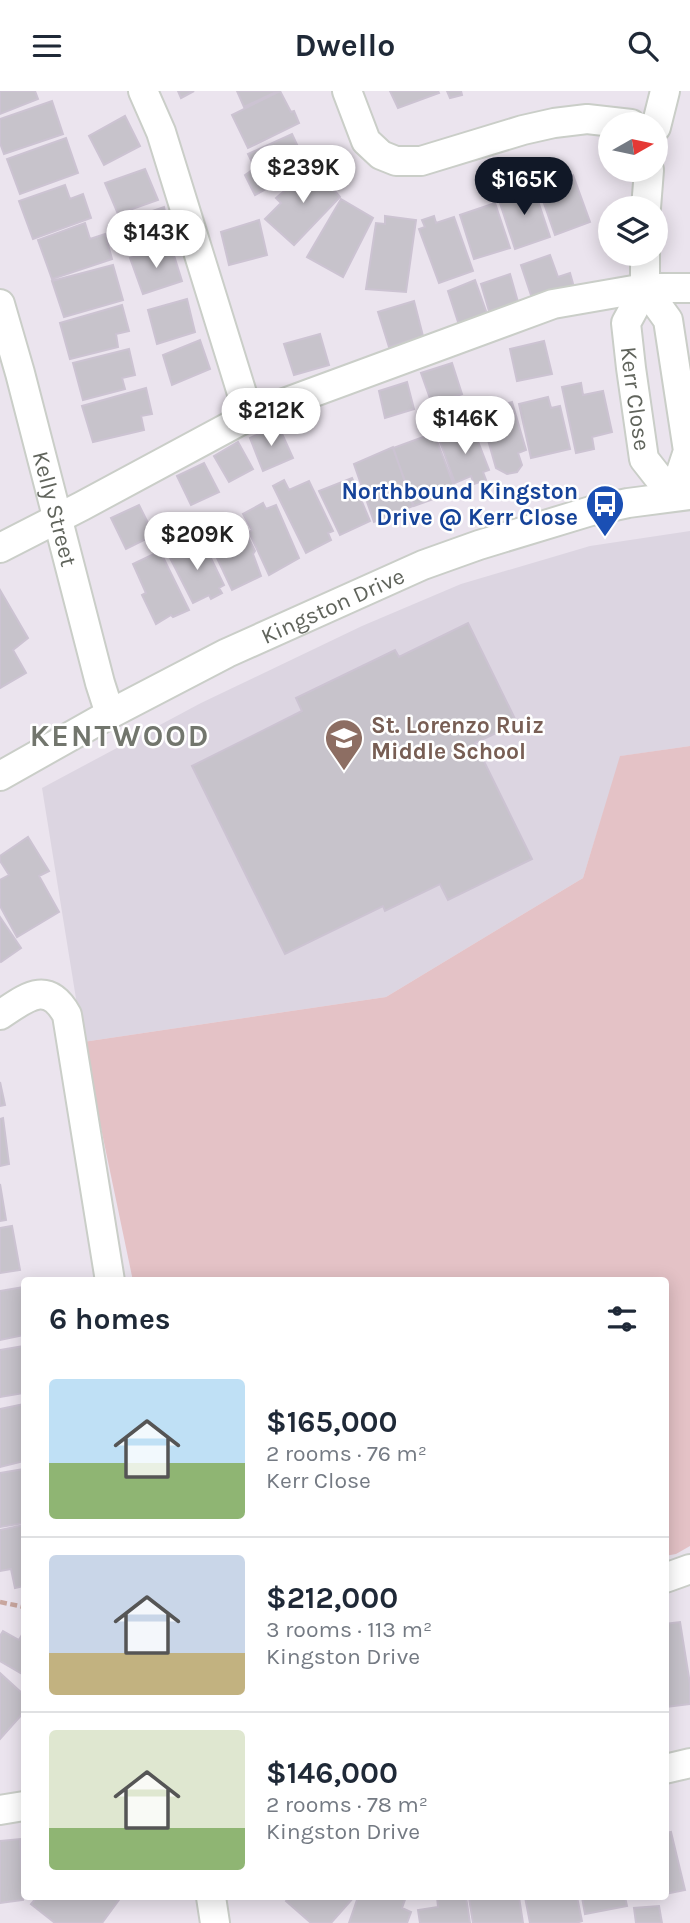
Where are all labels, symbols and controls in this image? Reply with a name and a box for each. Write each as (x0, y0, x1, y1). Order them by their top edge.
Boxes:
icon: menu (28, 27, 66, 65)
text: Dwello (295, 27, 395, 64)
icon: search (624, 27, 662, 65)
north arrow (598, 112, 668, 182)
map controls (598, 112, 668, 266)
pin: $239K (254, 145, 352, 205)
text: $239K (266, 154, 340, 181)
pin: $165K (475, 157, 573, 217)
text: $165K (491, 166, 557, 193)
button: layers (598, 196, 668, 266)
pin: $143K (107, 211, 205, 270)
text: $143K (122, 219, 190, 246)
street label: Kerr Close (615, 345, 656, 453)
pin: $212K (222, 389, 320, 448)
text: $212K (238, 397, 304, 424)
pin: $146K (416, 397, 514, 456)
text: $146K (432, 405, 498, 432)
street label: Kelly Street (27, 448, 82, 570)
place label: Northbound Kingston Drive @ Kerr Close (341, 478, 578, 531)
bus stop icon: Northbound Kingston Drive @ Kerr Close (584, 483, 626, 538)
pin: $209K (148, 512, 246, 572)
text: $209K (160, 521, 234, 548)
street label: Kingston Drive (257, 562, 409, 650)
place label: St. Lorenzo Ruiz Middle School (371, 712, 544, 765)
school or university icon: St. Lorenzo Ruiz Middle School (323, 717, 365, 772)
district label: KENTWOOD (30, 718, 210, 754)
icon: filters (603, 1300, 641, 1338)
text: 6 homes (49, 1301, 171, 1337)
text: $165,000 (266, 1404, 398, 1440)
icon: home (105, 1407, 189, 1491)
text: 2 rooms · 76 m² (266, 1440, 427, 1467)
text: Kerr Close (266, 1467, 371, 1494)
text: $212,000 (266, 1580, 398, 1616)
icon: home (105, 1583, 189, 1667)
text: 3 rooms · 113 m² (266, 1616, 432, 1643)
text: Kingston Drive (266, 1643, 420, 1670)
text: $146,000 (266, 1755, 398, 1791)
icon: home (105, 1758, 189, 1842)
text: 2 rooms · 78 m² (266, 1791, 428, 1818)
text: Kingston Drive (266, 1818, 420, 1845)

